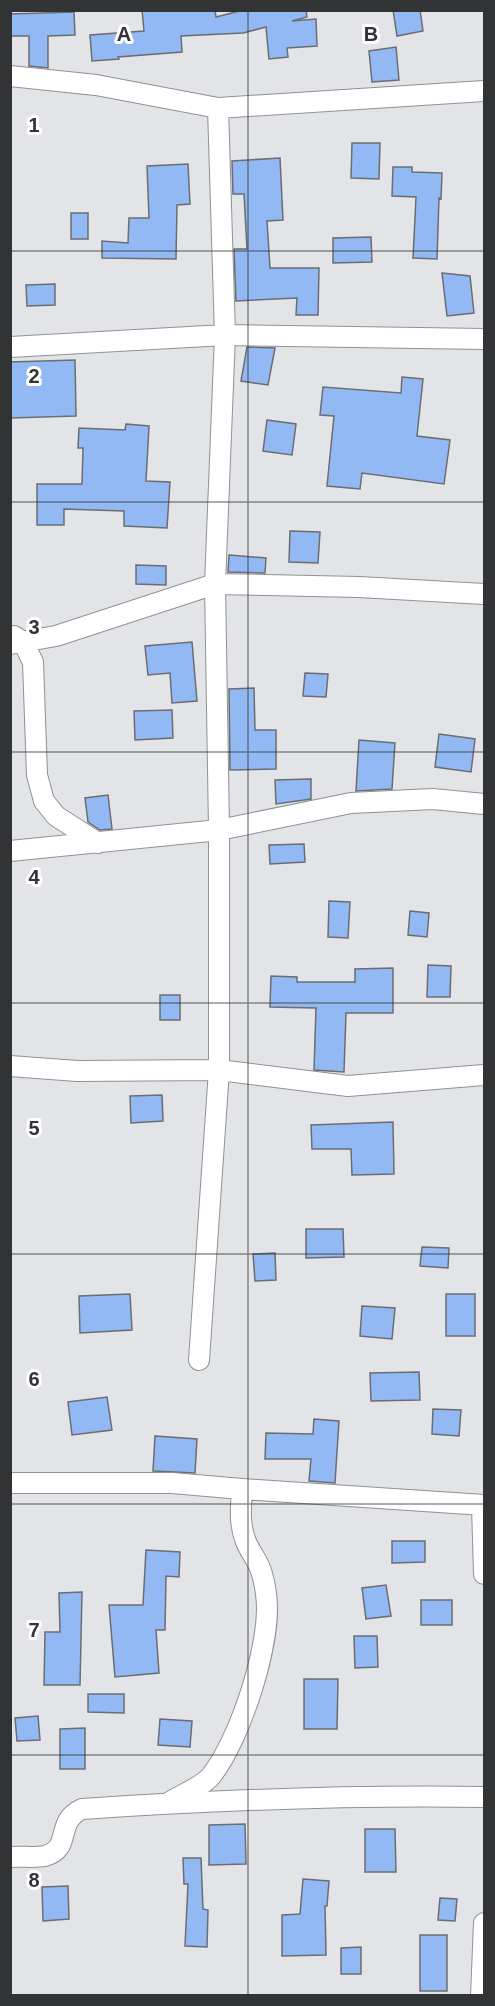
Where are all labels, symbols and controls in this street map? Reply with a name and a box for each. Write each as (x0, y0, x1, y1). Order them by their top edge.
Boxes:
text: A (117, 23, 131, 45)
text: B (364, 23, 378, 45)
text: 1 (28, 114, 40, 136)
text: 2 (28, 365, 40, 387)
text: 3 (28, 616, 40, 638)
text: 4 (28, 866, 40, 888)
text: 5 (28, 1117, 40, 1139)
text: 6 (28, 1368, 40, 1390)
text: 7 (28, 1619, 40, 1641)
text: 8 (28, 1869, 40, 1891)

